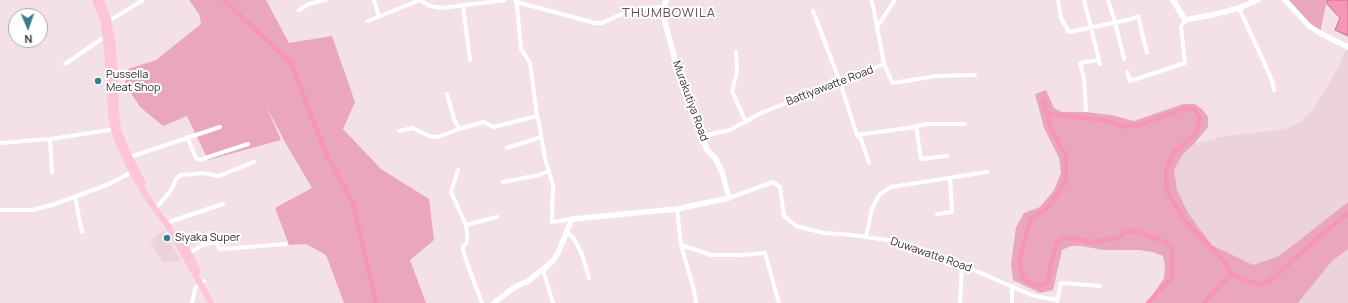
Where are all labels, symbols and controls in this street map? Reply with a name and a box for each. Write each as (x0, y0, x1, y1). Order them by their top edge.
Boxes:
district label: THUMBOWILA (622, 5, 716, 21)
north arrow (8, 8, 48, 48)
text: N (24, 32, 33, 47)
street label: Murakutiya Road (669, 59, 711, 143)
street label: Battiyawatte Road (785, 63, 875, 109)
place label: Pussella Meat Shop (106, 68, 161, 94)
marker: Pussella Meat Shop (93, 76, 103, 86)
place label: Siyaka Super (175, 231, 240, 245)
marker: Siyaka Super (162, 233, 172, 243)
street label: Duwawatte Road (889, 235, 973, 275)

